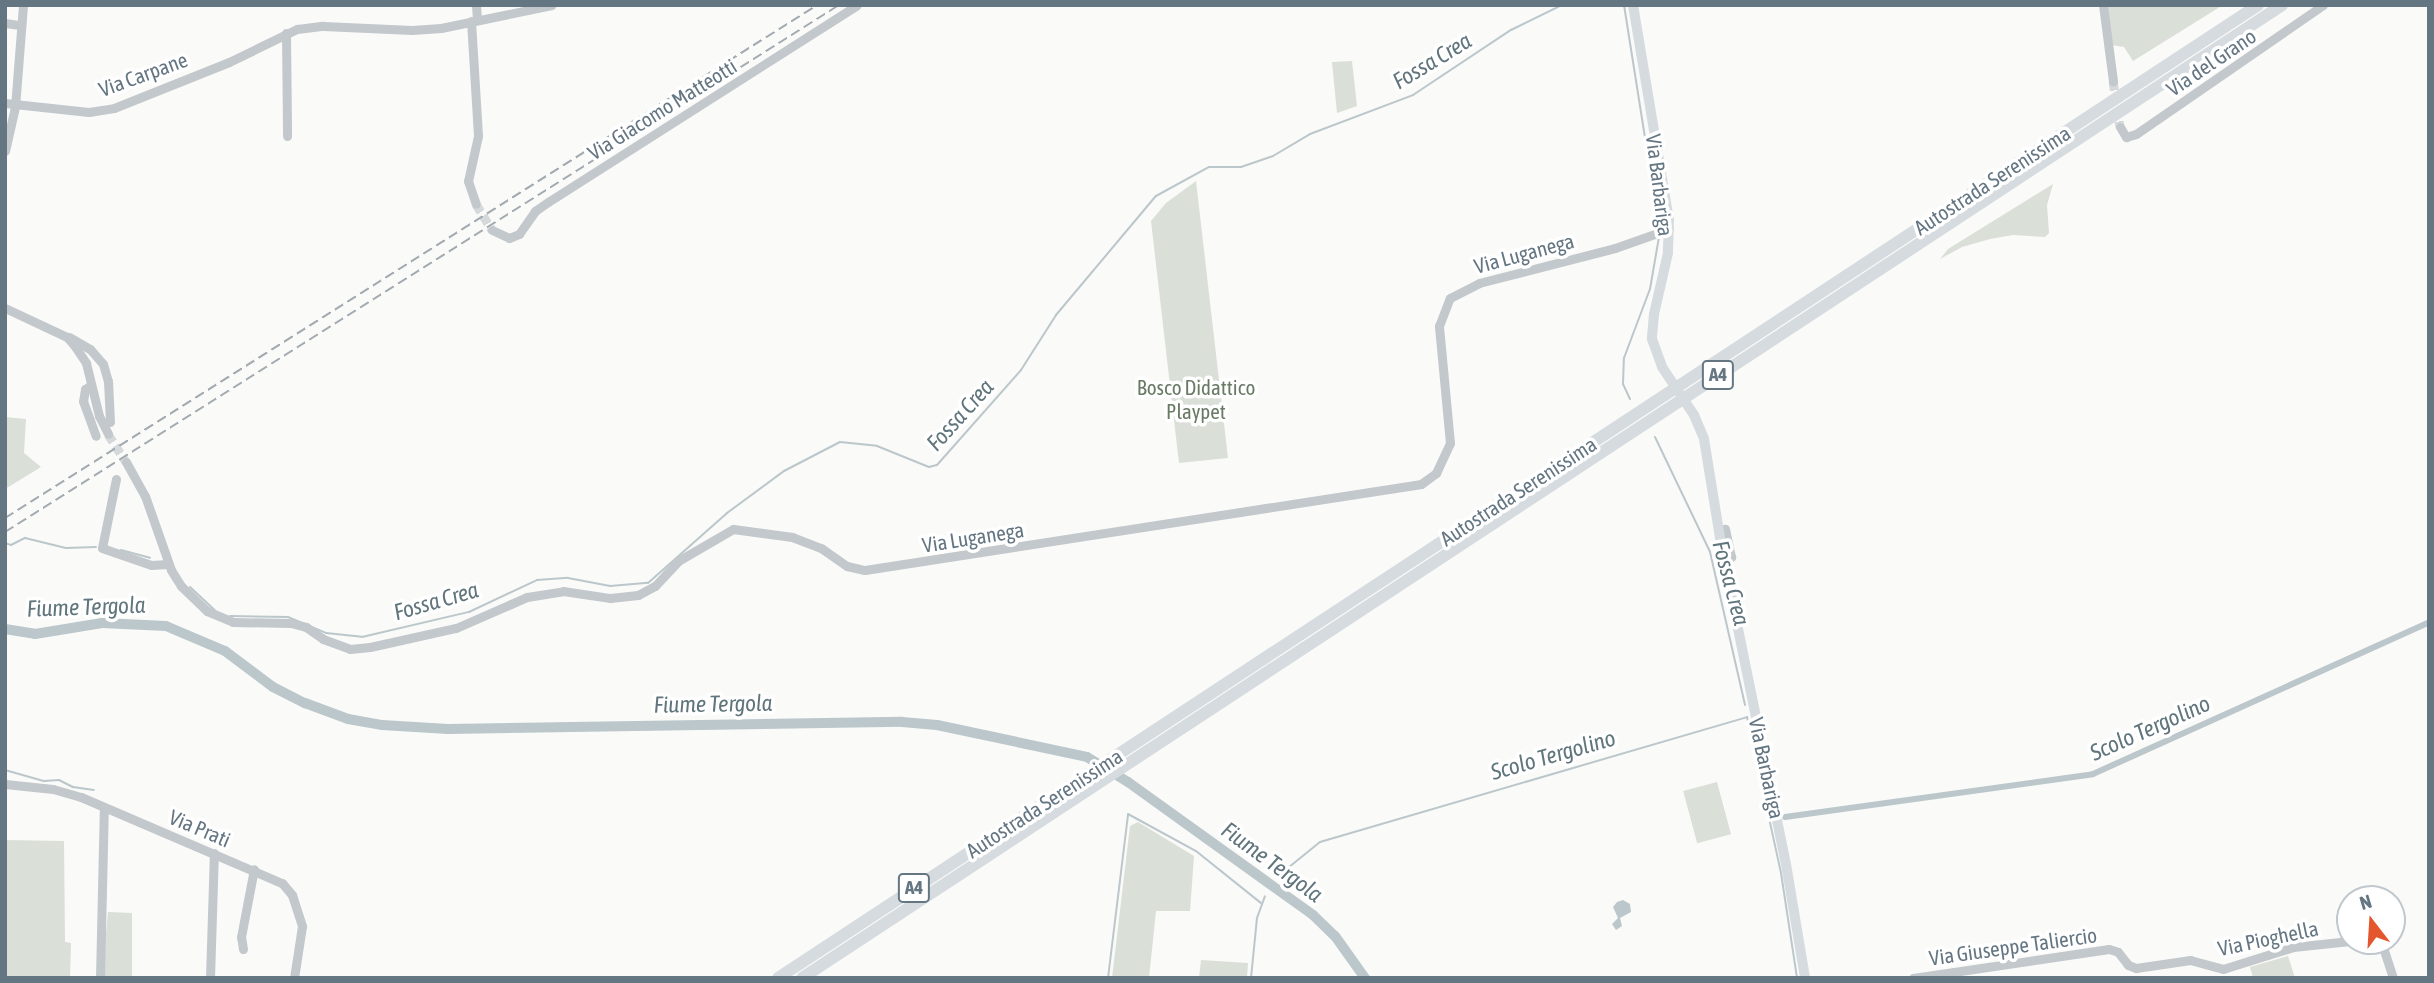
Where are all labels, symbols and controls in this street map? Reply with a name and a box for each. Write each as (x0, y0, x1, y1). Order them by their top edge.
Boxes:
street label: Via del Grano (2162, 23, 2260, 101)
water label: Fossa Crea (1388, 27, 1476, 95)
street label: Via Carpane (95, 46, 191, 102)
street label: Via Giacomo Matteotti (583, 53, 741, 165)
street label: Autostrada Serenissima (1909, 120, 2075, 240)
street label: Via Barbariga (1641, 132, 1679, 238)
street label: Via Luganega (1471, 228, 1577, 278)
road number: A4 (1700, 360, 1736, 390)
water label: Fossa Crea (921, 374, 999, 456)
park label: Bosco Didattico Playpet (1137, 374, 1255, 424)
street label: Autostrada Serenissima (1435, 431, 1601, 551)
street label: Via Luganega (920, 517, 1026, 557)
water label: Fossa Crea (1706, 537, 1756, 629)
water label: Fossa Crea (390, 576, 482, 626)
water label: Fiume Tergola (26, 591, 146, 623)
water label: Fiume Tergola (653, 689, 773, 719)
water label: Scolo Tergolino (2086, 689, 2214, 767)
street label: Via Barbariga (1744, 715, 1790, 821)
water label: Scolo Tergolino (1487, 724, 1619, 786)
street label: Autostrada Serenissima (961, 743, 1127, 863)
street label: Via Prati (165, 804, 235, 852)
water label: Fiume Tergola (1216, 816, 1328, 908)
road number: A4 (897, 873, 932, 904)
north arrow (2336, 885, 2406, 955)
text: N (2357, 890, 2374, 914)
street label: Via Pioghella (2216, 915, 2320, 961)
street label: Via Giuseppe Taliercio (1927, 922, 2099, 970)

